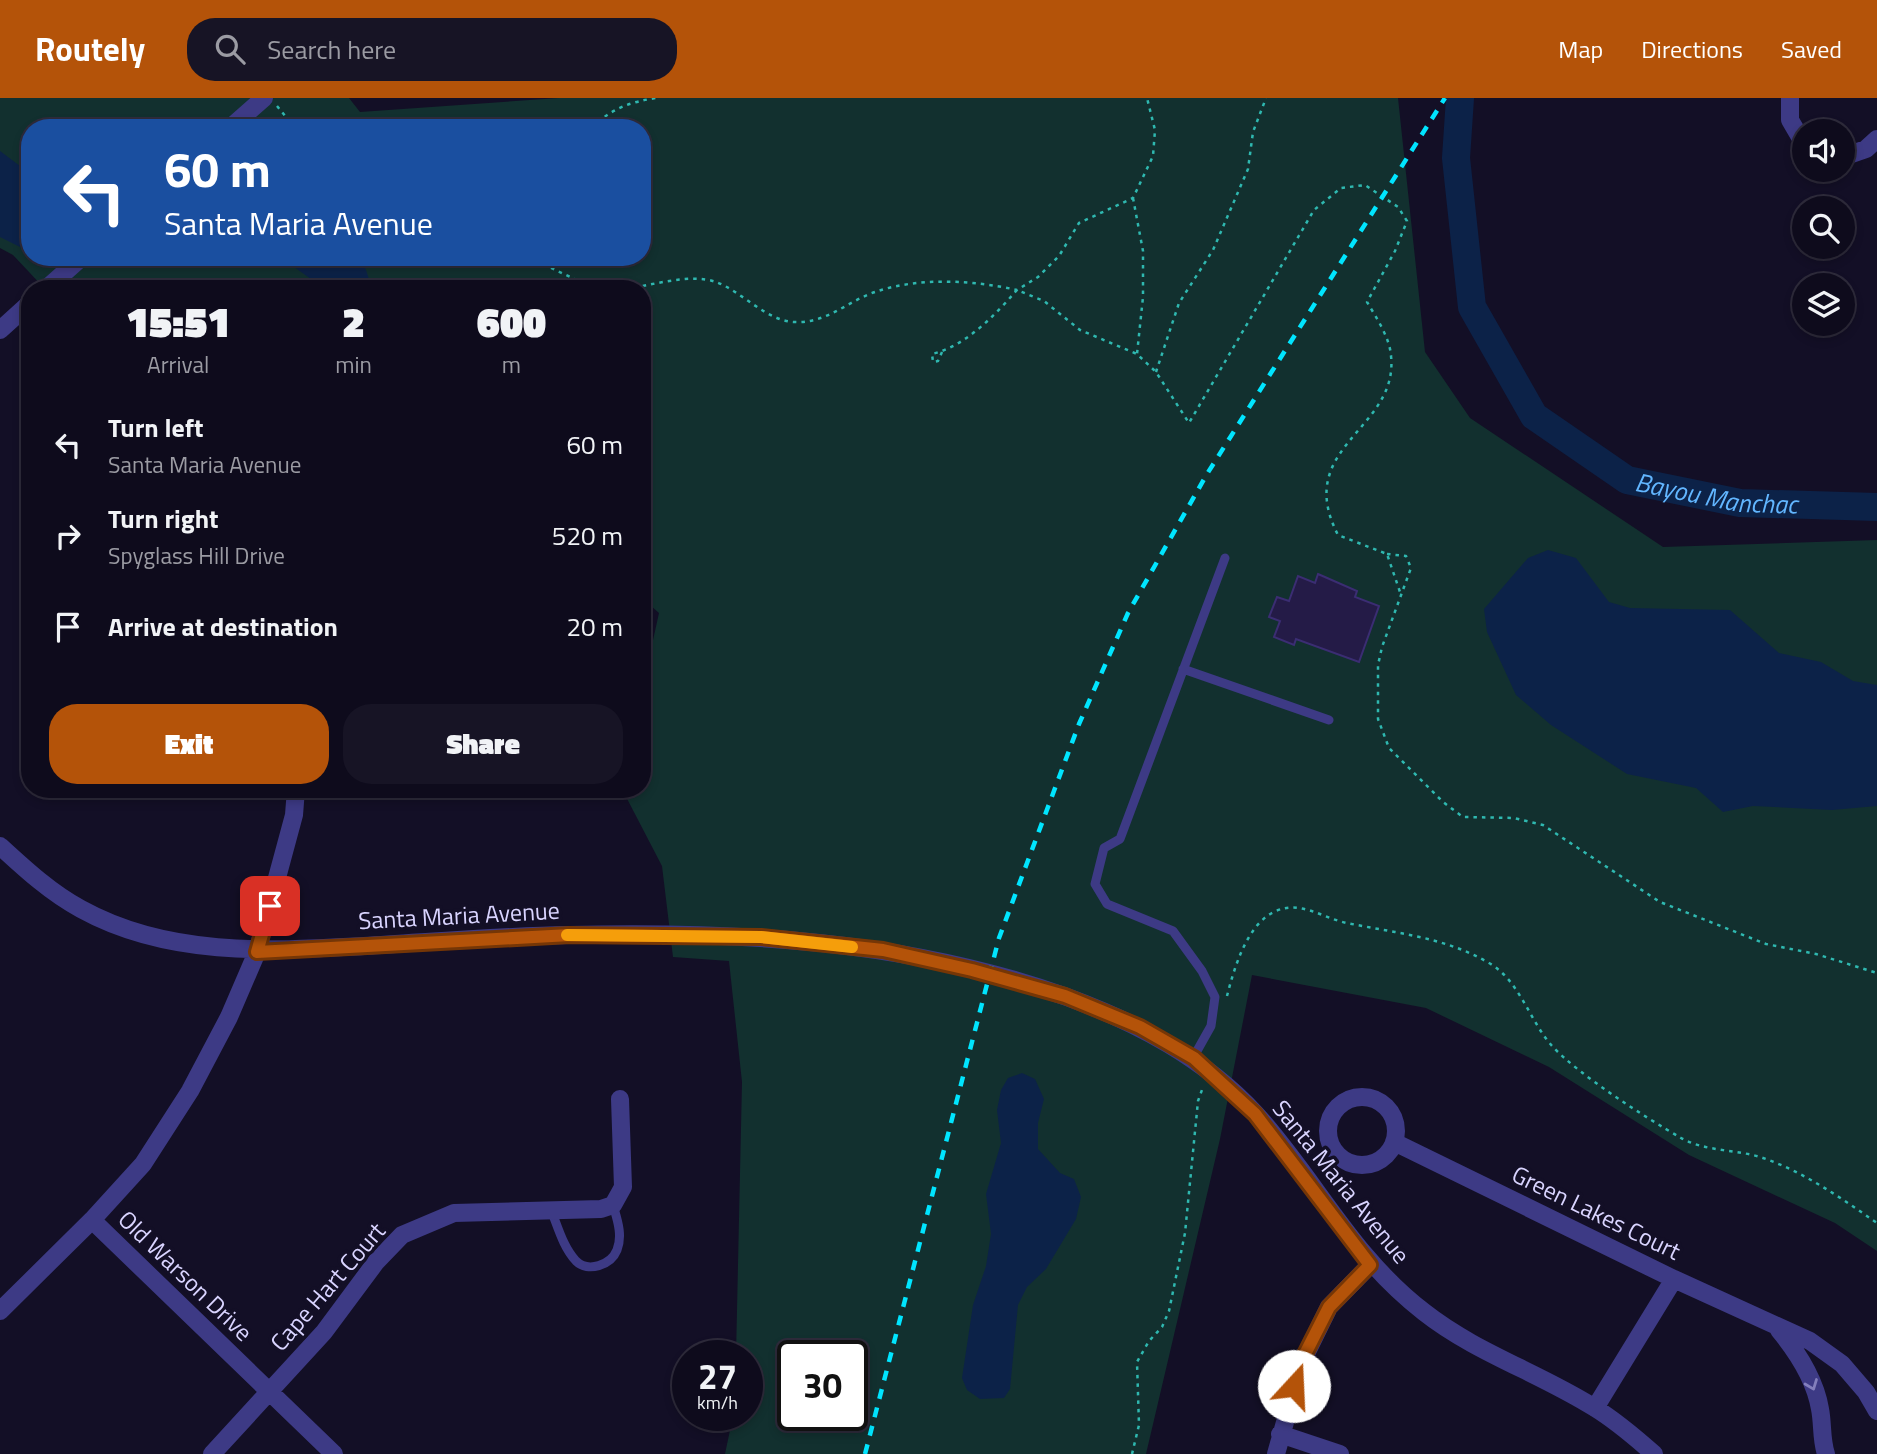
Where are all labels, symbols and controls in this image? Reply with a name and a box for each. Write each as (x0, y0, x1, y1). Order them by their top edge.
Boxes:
search box (187, 18, 677, 81)
text: Routely (35, 24, 145, 74)
icon: search (211, 30, 249, 68)
text: Search here (267, 30, 396, 69)
text: Map (1558, 31, 1603, 67)
text: Directions (1641, 31, 1743, 67)
text: Saved (1781, 31, 1842, 67)
map controls (1792, 119, 1855, 336)
button: sound (1792, 119, 1855, 182)
text: 60 m (164, 131, 271, 206)
icon: left (49, 147, 140, 238)
button: search (1792, 196, 1855, 259)
text: Santa Maria Avenue (164, 199, 433, 247)
button: layers (1792, 273, 1855, 336)
text: 15:51 (126, 289, 230, 353)
text: 2 (342, 289, 365, 353)
text: 600 (477, 289, 546, 353)
text: Arrival (147, 347, 209, 382)
text: min (335, 347, 372, 382)
text: m (502, 347, 521, 382)
text: Turn left (108, 408, 203, 447)
text: 60 m (566, 425, 623, 464)
icon: left (49, 426, 87, 464)
text: Santa Maria Avenue (108, 447, 301, 482)
water label: Bayou Manchac (1632, 462, 1801, 524)
text: Turn right (108, 499, 219, 538)
text: 520 m (552, 516, 623, 555)
icon: right (49, 517, 87, 555)
text: Spyglass Hill Drive (108, 538, 285, 573)
text: Arrive at destination (108, 607, 338, 646)
text: 20 m (566, 607, 623, 646)
icon: arrive (49, 608, 87, 646)
button: Exit (49, 704, 329, 784)
button: Share (343, 704, 623, 784)
pin (240, 876, 300, 936)
icon: arrive (251, 887, 289, 925)
street label: Santa Maria Avenue (357, 892, 561, 938)
street label: Santa Maria Avenue (1264, 1092, 1419, 1271)
street label: Green Lakes Court (1506, 1156, 1687, 1269)
street label: Old Warson Drive (110, 1202, 261, 1349)
street label: Cape Hart Court (261, 1214, 394, 1359)
speed limit sign: 30 (777, 1340, 868, 1431)
text: 27 (698, 1349, 737, 1403)
position arrow (1257, 1349, 1331, 1423)
one-way arrow (1804, 1378, 1818, 1391)
text: km/h (697, 1389, 738, 1416)

